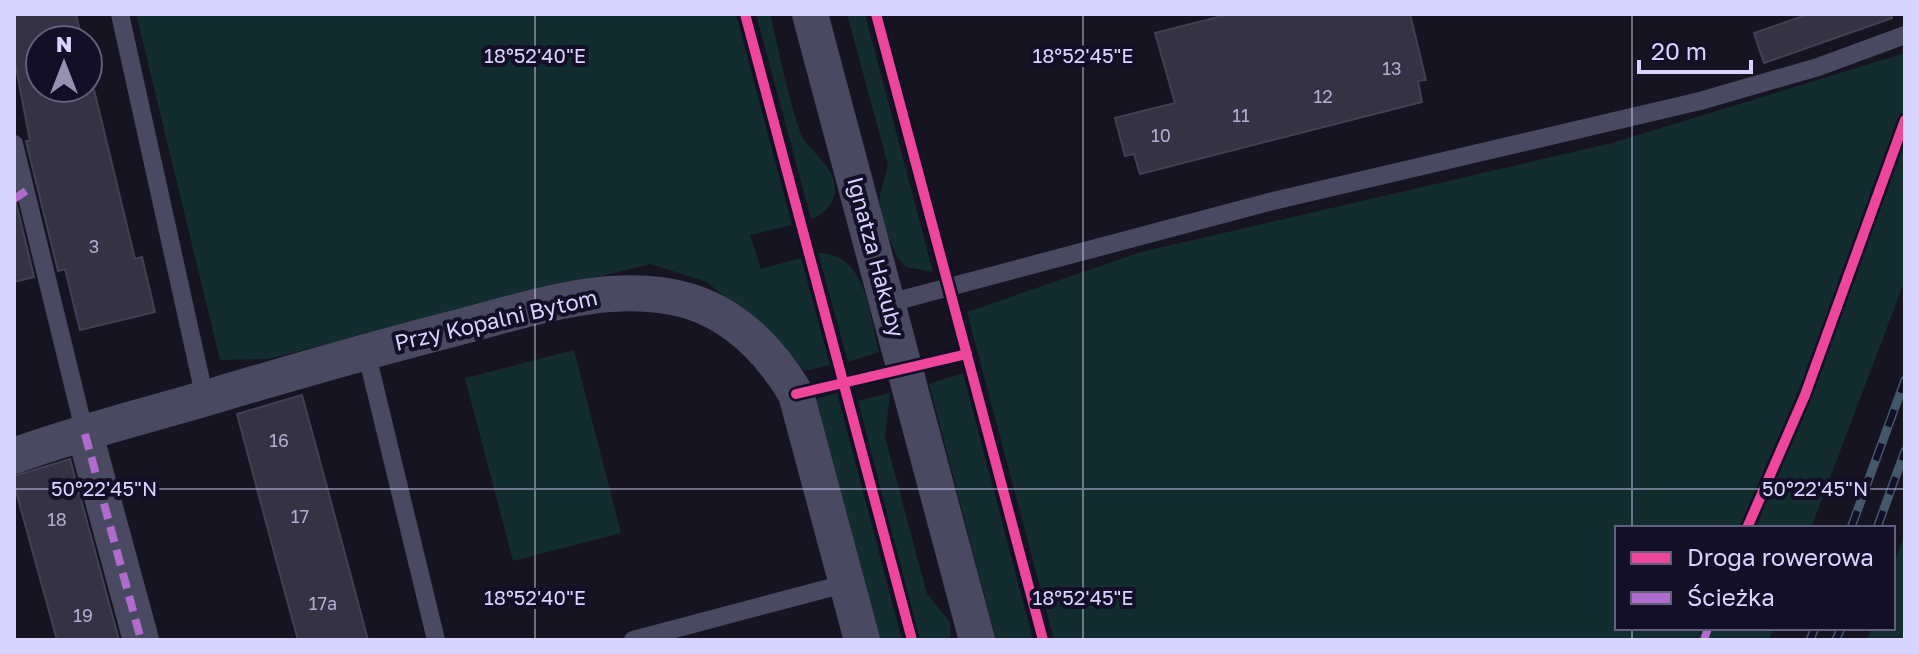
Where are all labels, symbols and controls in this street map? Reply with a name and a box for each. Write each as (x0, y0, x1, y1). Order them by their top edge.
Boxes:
north arrow (24, 24, 104, 104)
scale bar (1639, 24, 1751, 74)
text: N (56, 30, 72, 57)
text: 20 m (1651, 36, 1707, 65)
text: 18°52'40"E (484, 43, 586, 67)
text: 18°52'45"E (1032, 43, 1134, 67)
house number: 13 (1382, 57, 1402, 79)
house number: 12 (1313, 85, 1333, 107)
house number: 11 (1232, 104, 1250, 126)
house number: 10 (1151, 124, 1171, 146)
street label: Ignatza Hakuby (842, 174, 911, 340)
house number: 3 (89, 235, 99, 257)
street label: Przy Kopalni Bytom (392, 283, 600, 356)
house number: 16 (269, 429, 289, 451)
text: 50°22'45"N (51, 476, 157, 500)
text: 50°22'45"N (1762, 476, 1868, 500)
house number: 17 (291, 505, 309, 527)
house number: 18 (47, 508, 67, 530)
legend (1615, 526, 1895, 630)
text: Droga rowerowa (1687, 542, 1874, 571)
text: Ścieżka (1687, 582, 1775, 611)
text: 18°52'40"E (484, 585, 586, 609)
text: 18°52'45"E (1032, 585, 1134, 609)
house number: 17a (309, 592, 337, 614)
house number: 19 (73, 604, 93, 626)

